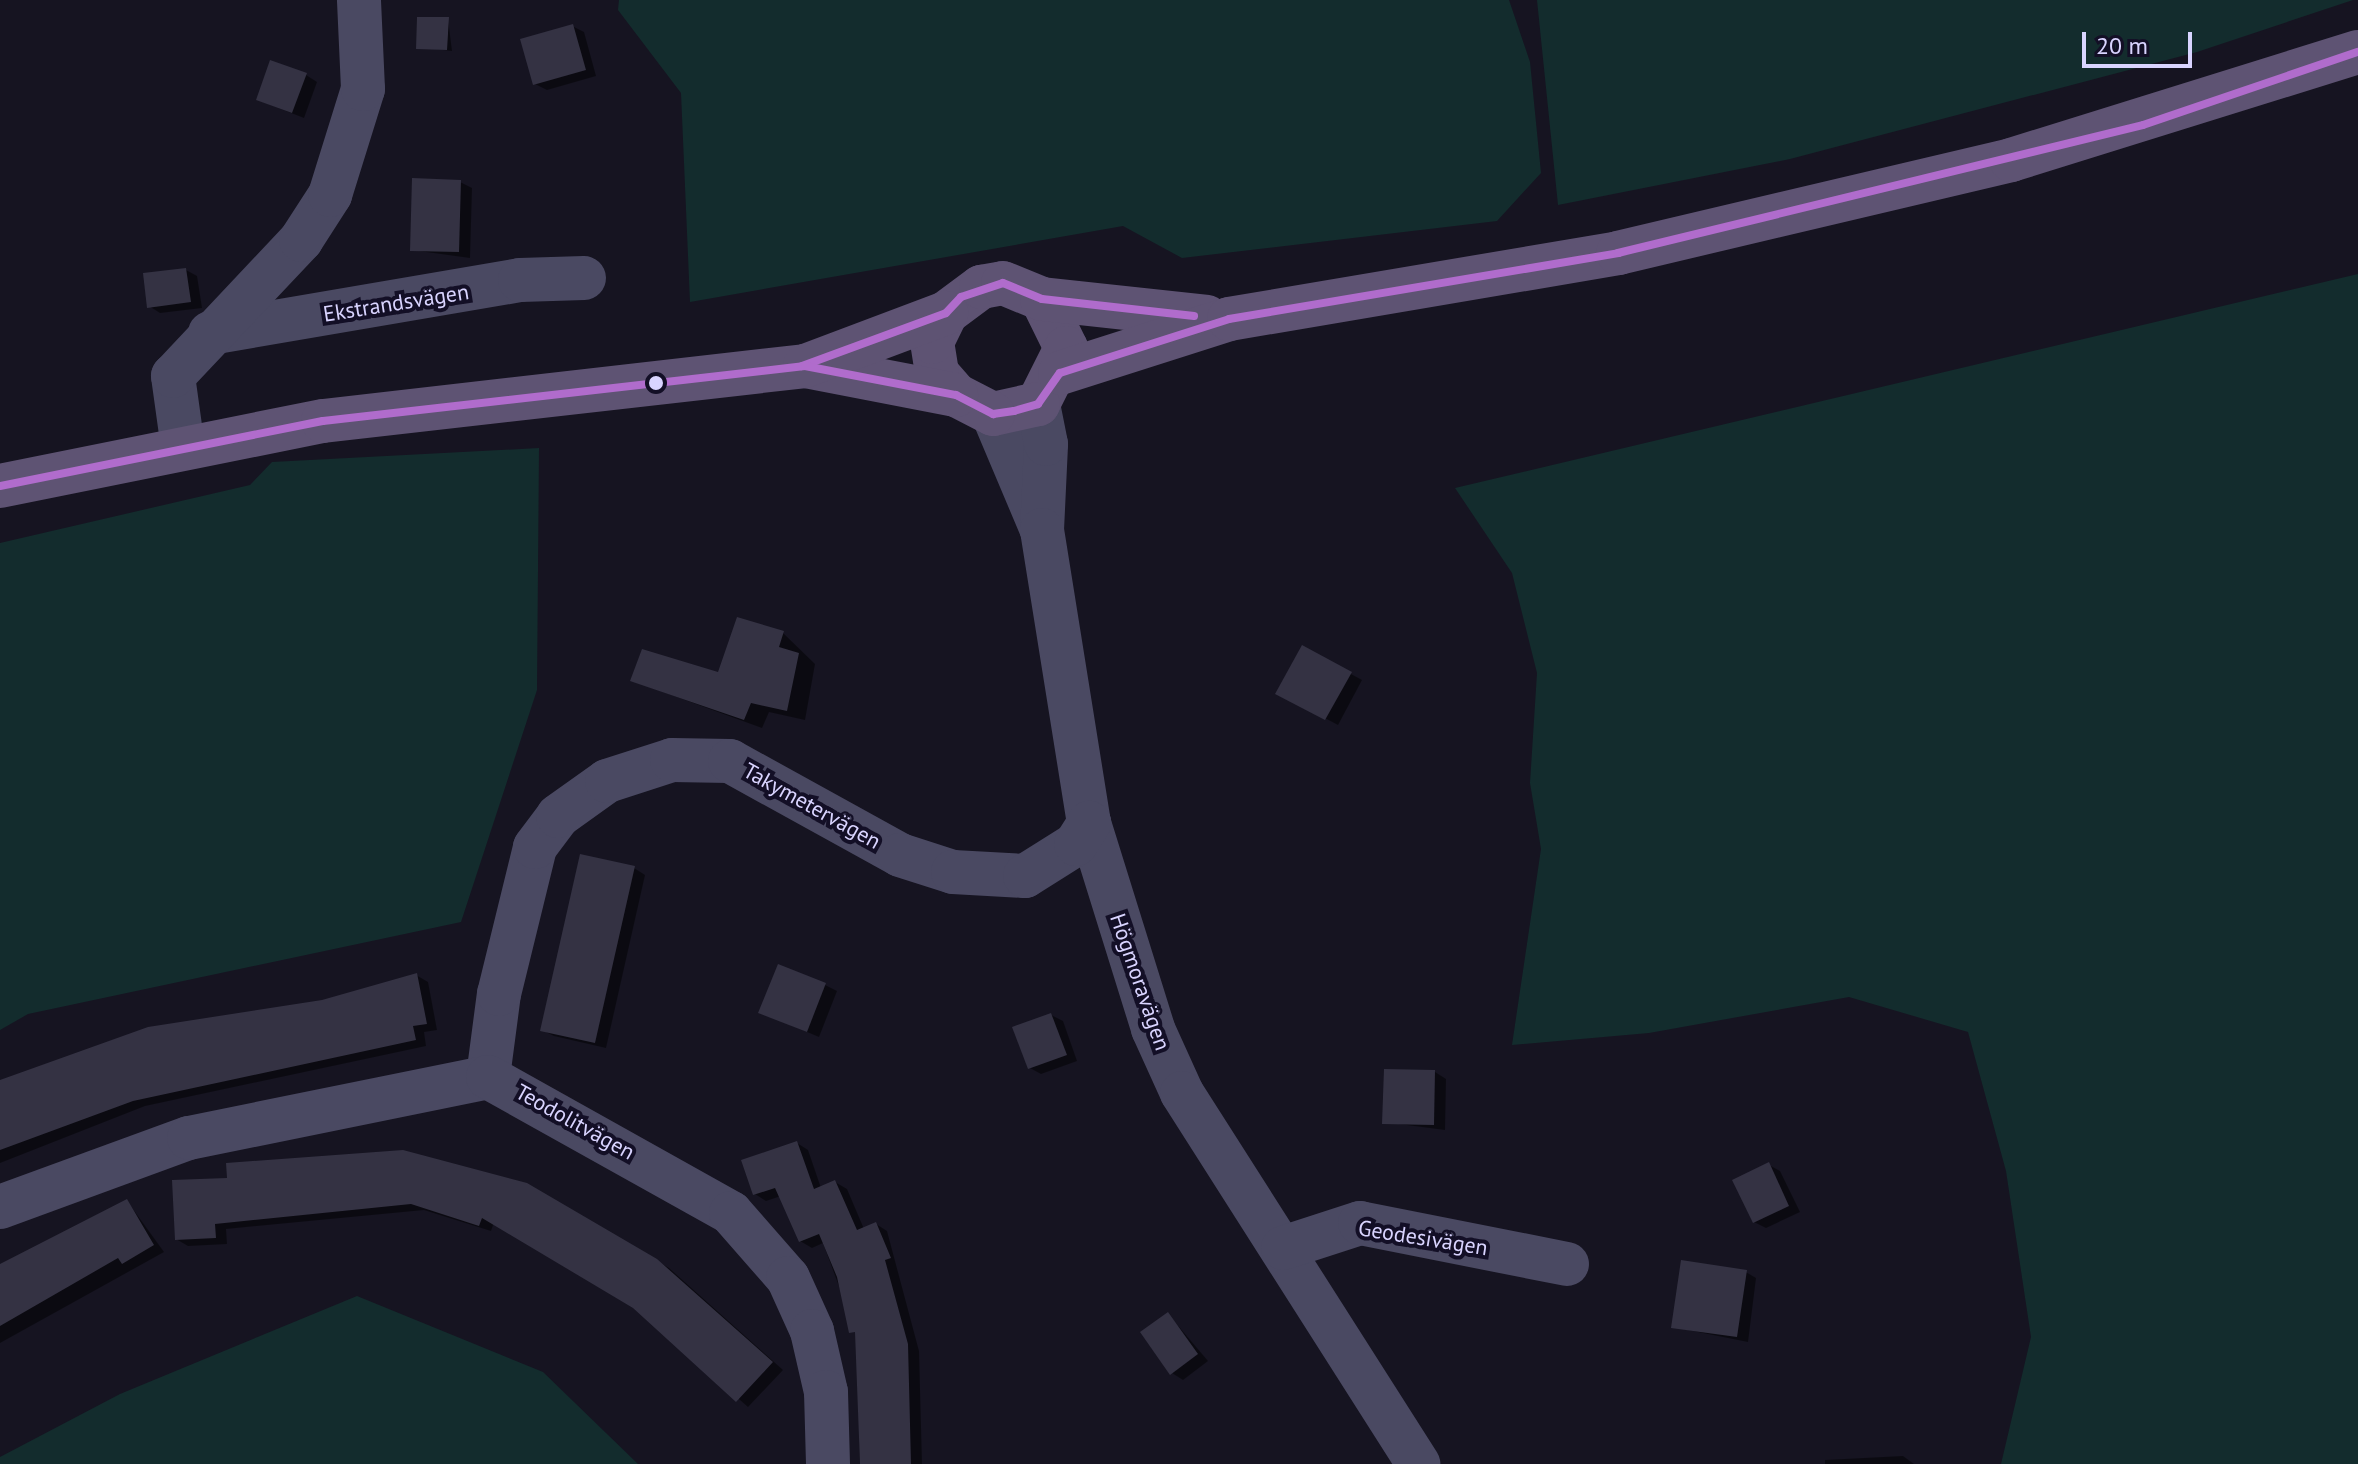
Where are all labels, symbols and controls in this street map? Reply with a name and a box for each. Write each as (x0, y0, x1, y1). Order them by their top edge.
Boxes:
scale bar (2086, 16, 2196, 66)
text: 20 m (2096, 30, 2148, 61)
street label: Ekstrandsvägen (321, 278, 471, 328)
unlabelled marker (648, 375, 664, 391)
street label: Takymetervägen (739, 757, 885, 855)
street label: Högmoravägen (1104, 910, 1176, 1054)
street label: Teodolitvägen (511, 1078, 639, 1166)
street label: Geodesivägen (1356, 1215, 1490, 1261)

